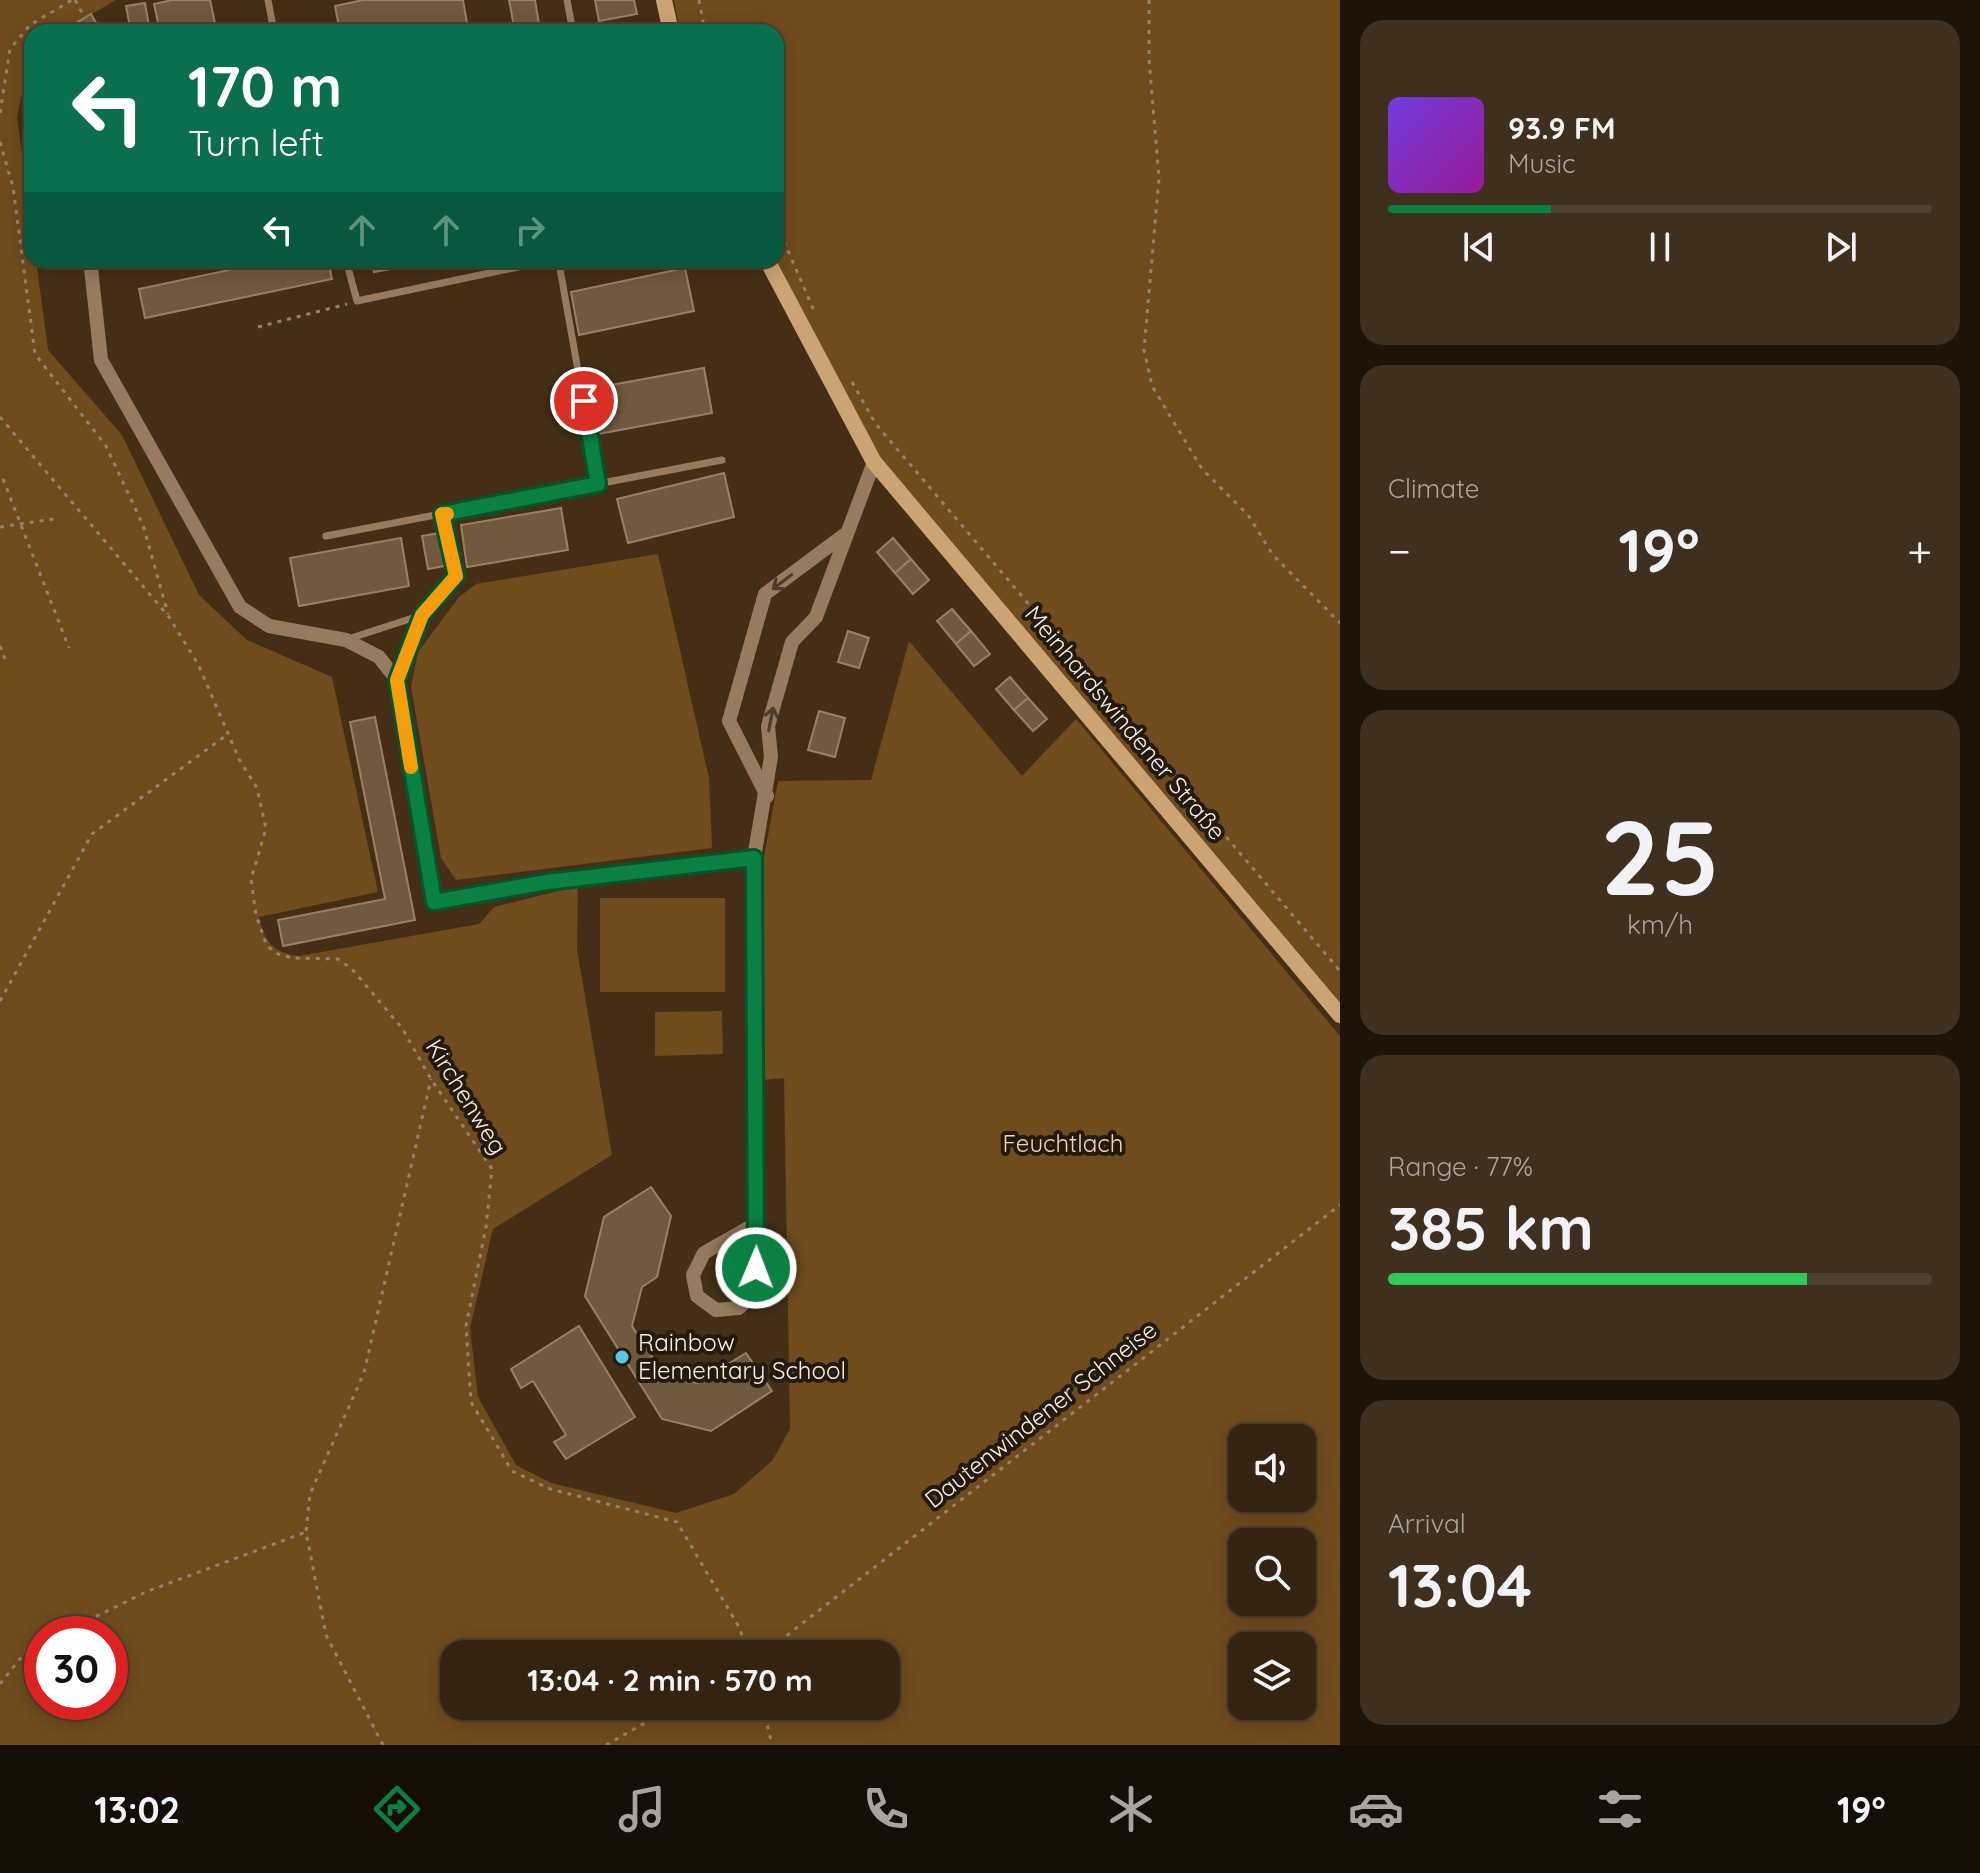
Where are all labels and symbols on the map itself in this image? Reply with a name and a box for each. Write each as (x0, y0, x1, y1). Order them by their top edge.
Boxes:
pin (550, 367, 618, 435)
one-way arrow (772, 573, 794, 590)
street label: Meinhardswindener Straße (1019, 599, 1233, 846)
one-way arrow (765, 706, 780, 732)
street label: Kirchenweg (420, 1033, 514, 1160)
park label: Feuchtlach (1003, 1128, 1123, 1158)
position arrow (714, 1226, 798, 1310)
street label: Dautenwindener Schneise (918, 1314, 1162, 1514)
place label: Rainbow Elementary School (638, 1327, 846, 1385)
marker: Rainbow Elementary School (613, 1348, 631, 1366)
speed limit sign: 30 (24, 1616, 128, 1720)

